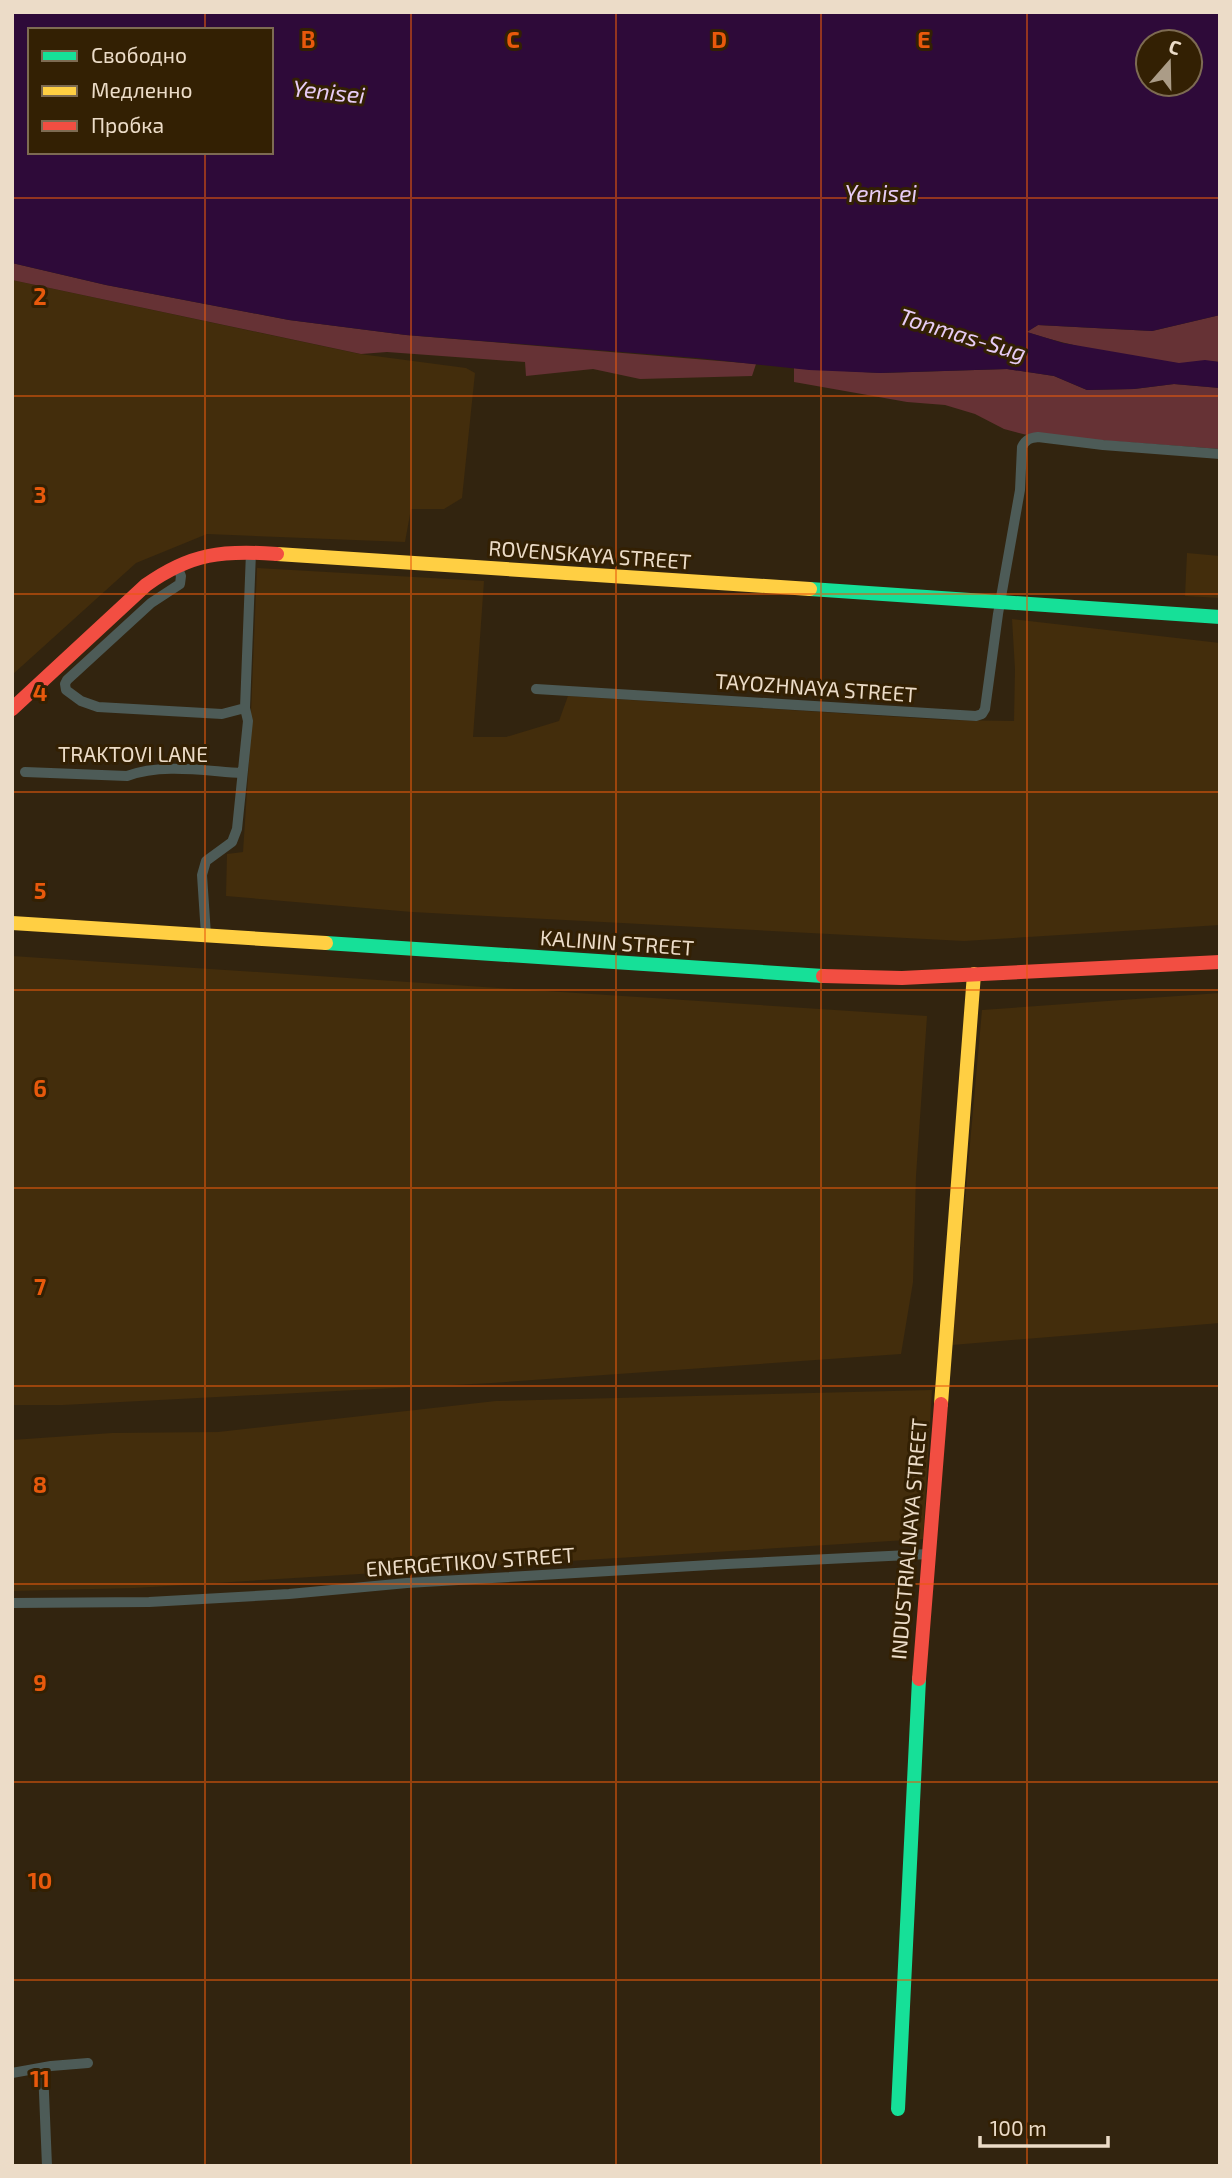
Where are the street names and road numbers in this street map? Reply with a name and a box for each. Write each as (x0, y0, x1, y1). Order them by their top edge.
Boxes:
street label: ROVENSKAYA STREET (488, 534, 692, 574)
street label: TAYOZHNAYA STREET (714, 667, 918, 707)
street label: TRAKTOVI LANE (58, 741, 208, 766)
street label: KALININ STREET (539, 924, 695, 960)
street label: INDUSTRIALNAYA STREET (885, 1417, 931, 1661)
street label: ENERGETIKOV STREET (365, 1541, 575, 1581)

